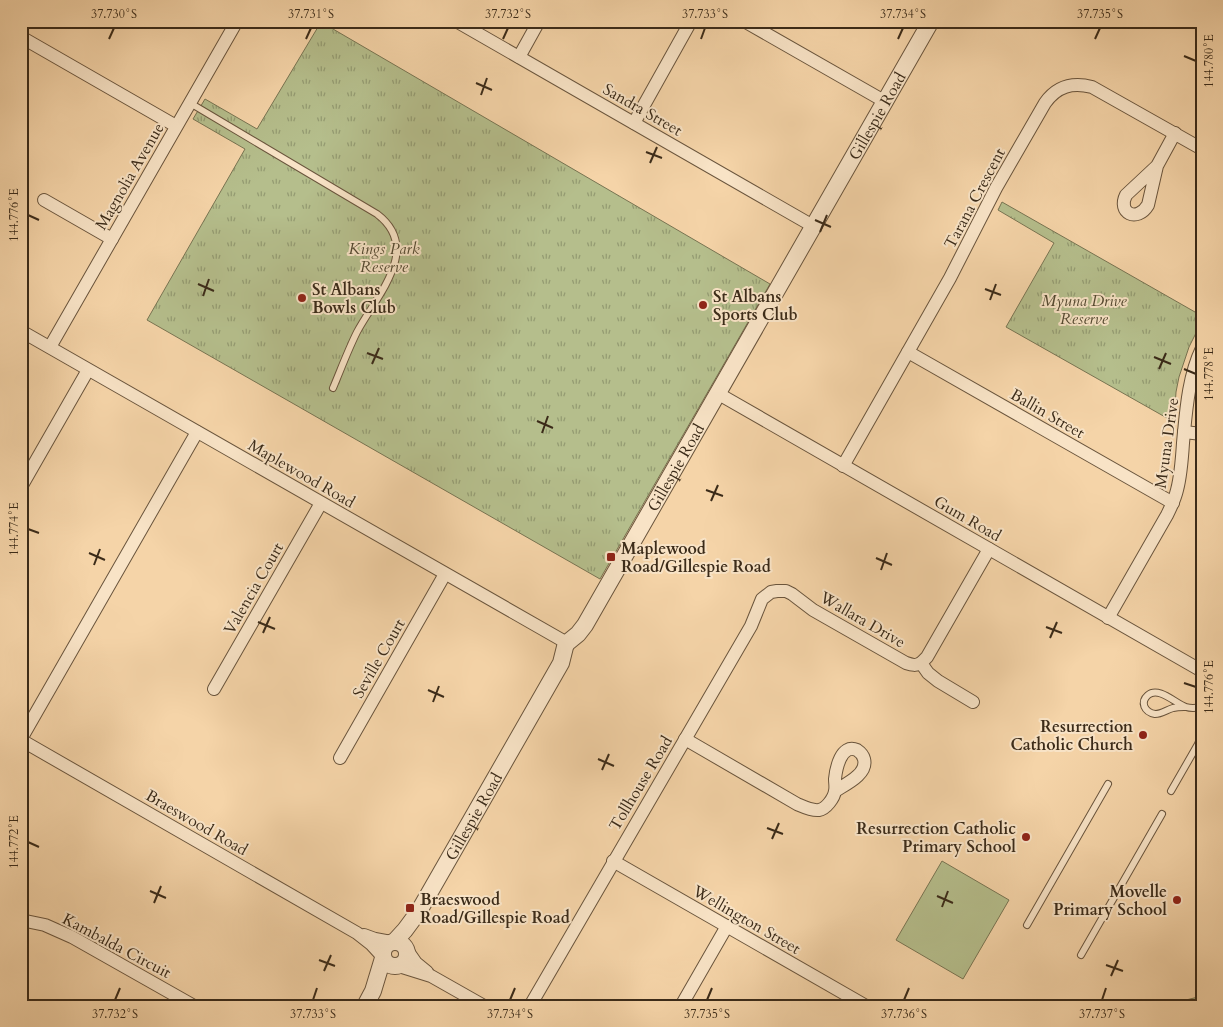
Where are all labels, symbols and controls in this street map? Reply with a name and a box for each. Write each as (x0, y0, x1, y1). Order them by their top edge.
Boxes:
text: 37.730°S (91, 6, 137, 22)
text: 37.731°S (288, 6, 334, 22)
text: 37.732°S (485, 6, 531, 22)
text: 37.733°S (682, 6, 728, 22)
text: 37.734°S (880, 6, 926, 22)
text: 37.735°S (1077, 6, 1123, 22)
text: 144.780°E (1201, 34, 1217, 88)
street label: Gillespie Road (844, 68, 912, 164)
street label: Sandra Street (599, 78, 686, 141)
street label: Magnolia Avenue (90, 119, 169, 234)
street label: Tarana Crescent (939, 144, 1011, 253)
text: 144.776°E (6, 188, 22, 242)
park label: Kings Park Reserve (348, 238, 420, 278)
place label: St Albans Bowls Club (312, 279, 396, 319)
place label: St Albans Sports Club (713, 286, 798, 326)
park label: Myuna Drive Reserve (1041, 290, 1128, 330)
marker: St Albans Bowls Club (296, 292, 308, 304)
marker: St Albans Sports Club (697, 299, 709, 311)
text: 144.778°E (1201, 347, 1217, 401)
street label: Ballin Street (1006, 384, 1089, 444)
street label: Myuna Drive (1150, 396, 1184, 490)
street label: Gillespie Road (642, 419, 710, 516)
street label: Maplewood Road (244, 434, 359, 514)
street label: Gum Road (930, 491, 1006, 547)
text: 144.774°E (6, 502, 22, 556)
place label: Maplewood Road/Gillespie Road (621, 538, 771, 578)
street label: Valencia Court (219, 539, 289, 638)
marker: Maplewood Road/Gillespie Road (605, 551, 617, 563)
street label: Wallara Drive (815, 586, 909, 653)
street label: Seville Court (347, 615, 410, 702)
text: 144.776°E (1201, 660, 1217, 714)
place label: Resurrection Catholic Church (1010, 716, 1134, 756)
marker: Resurrection Catholic Church (1137, 729, 1149, 741)
street label: Tollhouse Road (604, 732, 678, 835)
street label: Gillespie Road (440, 769, 508, 865)
street label: Braeswood Road (141, 785, 252, 861)
text: 144.772°E (6, 815, 22, 869)
place label: Resurrection Catholic Primary School (856, 818, 1016, 858)
marker: Resurrection Catholic Primary School (1020, 831, 1032, 843)
street label: Wellington Street (688, 880, 804, 960)
place label: Movelle Primary School (1053, 881, 1167, 921)
place label: Braeswood Road/Gillespie Road (420, 889, 570, 929)
marker: Movelle Primary School (1171, 894, 1183, 906)
marker: Braeswood Road/Gillespie Road (404, 902, 416, 914)
street label: Kambalda Circuit (58, 908, 175, 984)
text: 37.732°S (92, 1006, 138, 1022)
text: 37.733°S (290, 1006, 336, 1022)
text: 37.734°S (487, 1006, 533, 1022)
text: 37.735°S (684, 1006, 730, 1022)
text: 37.736°S (881, 1006, 927, 1022)
text: 37.737°S (1079, 1006, 1125, 1022)

